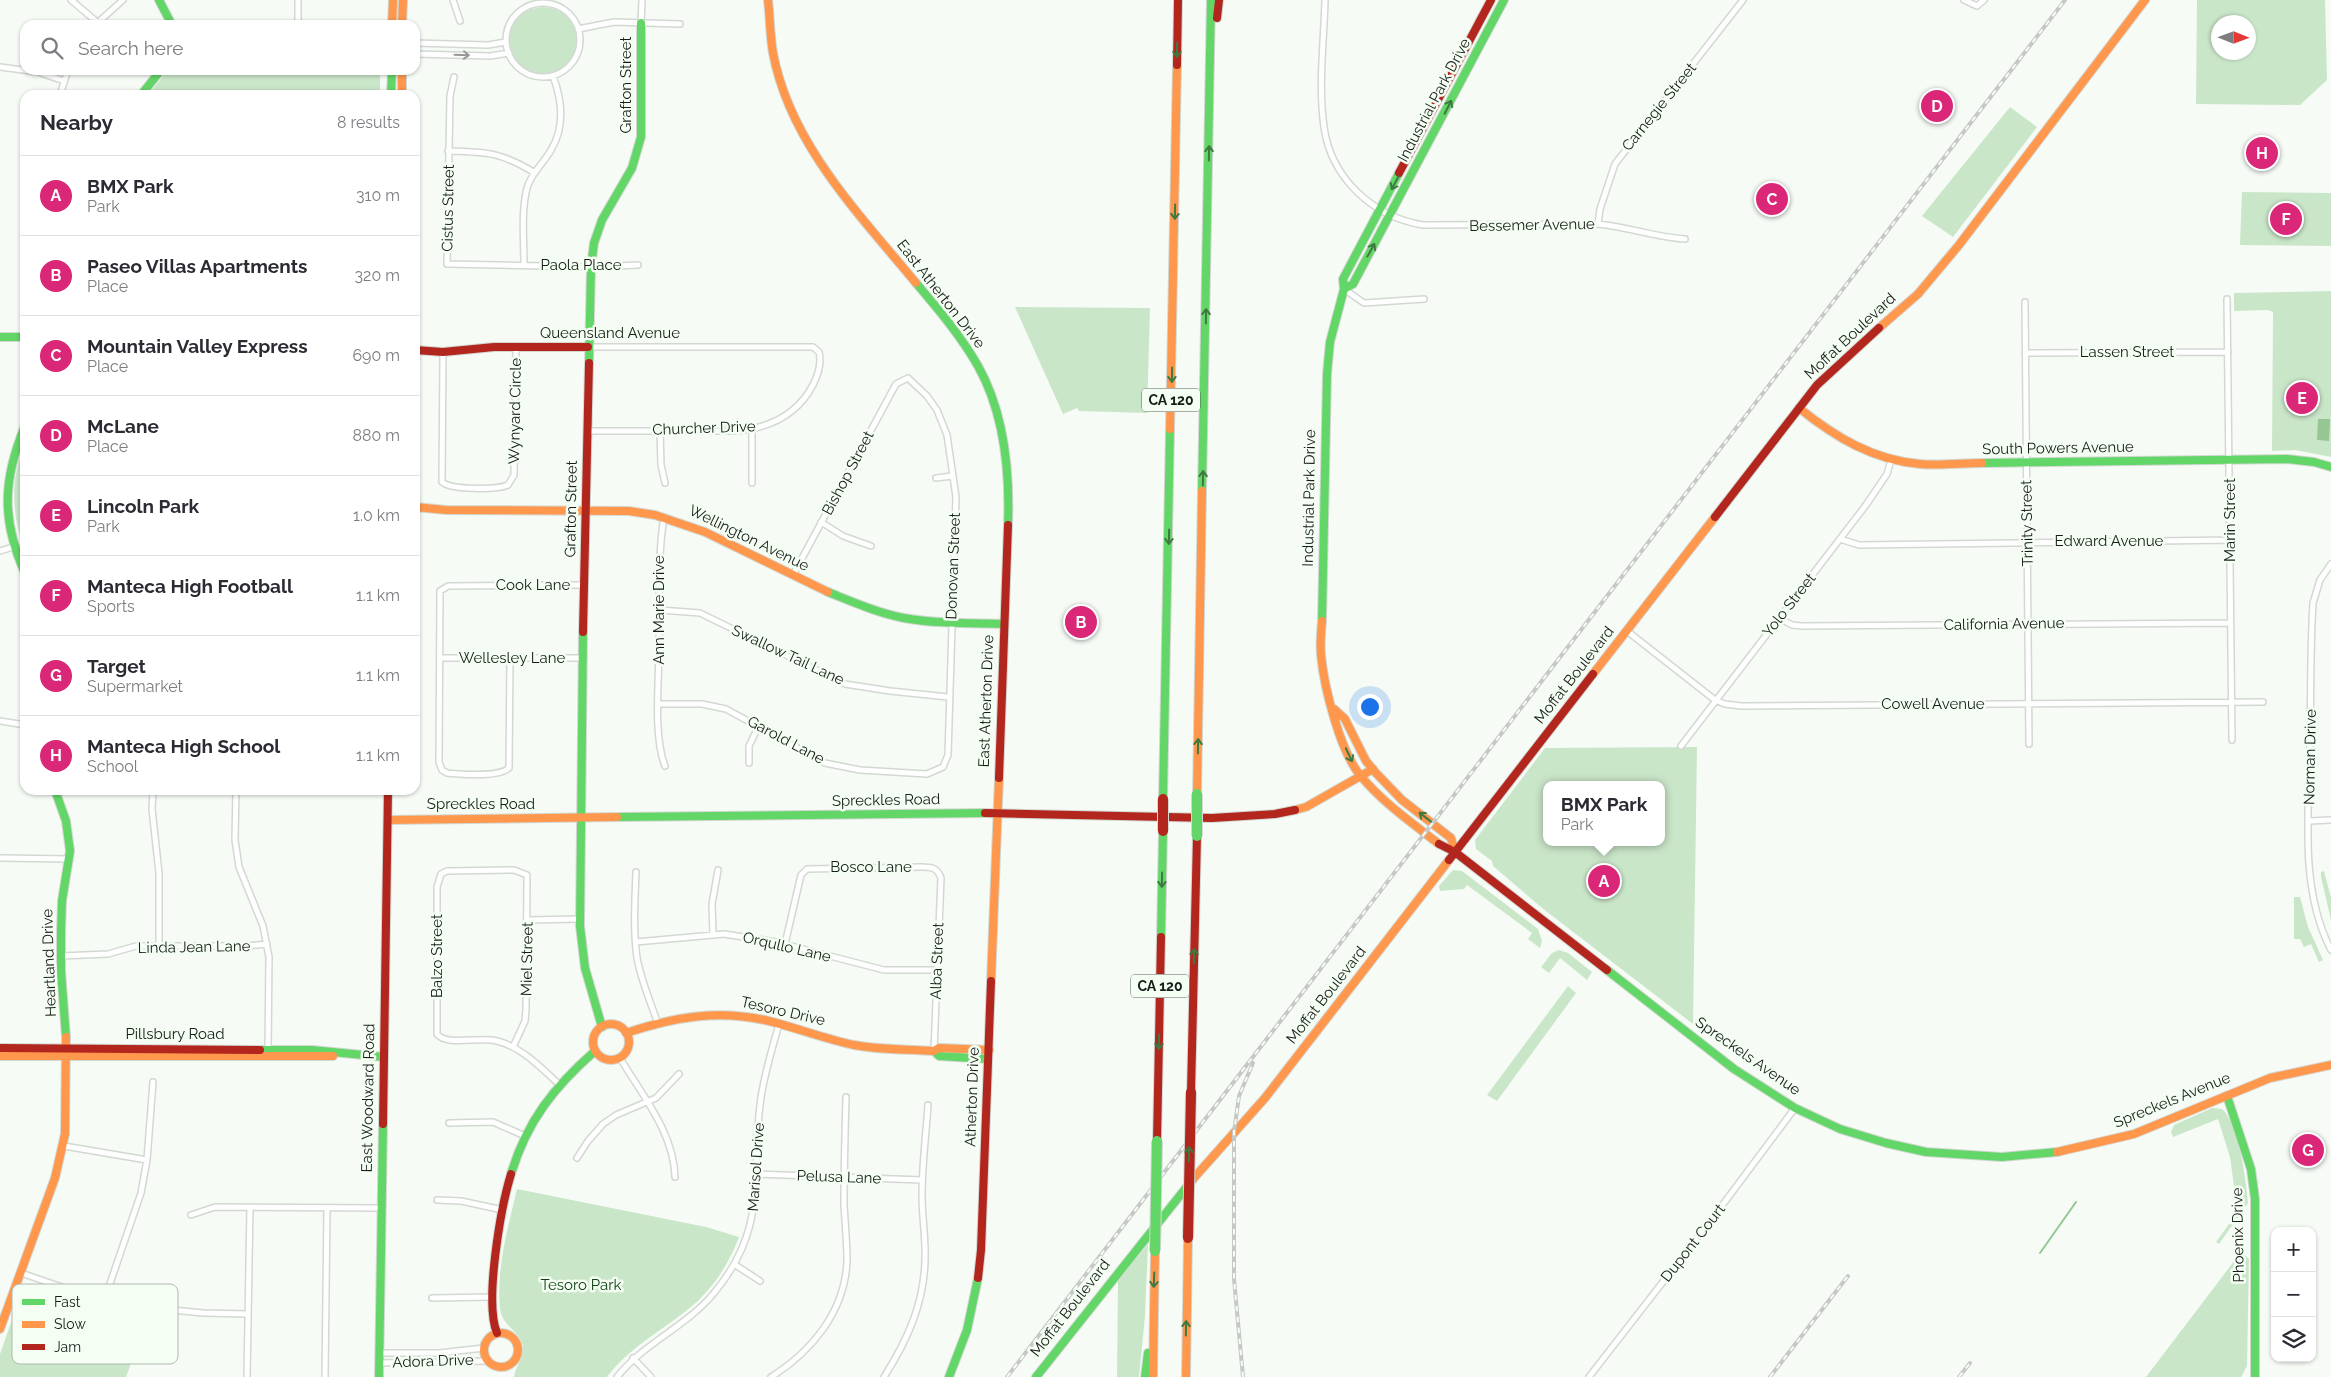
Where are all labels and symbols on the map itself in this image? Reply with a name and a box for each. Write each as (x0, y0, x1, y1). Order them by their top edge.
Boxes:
north arrow (2211, 15, 2256, 60)
street label: Industrial Park Drive (1394, 35, 1474, 165)
street label: Grafton Street (617, 36, 635, 134)
one-way arrow (1172, 42, 1182, 58)
one-way arrow (454, 50, 470, 59)
street label: Carnegie Street (1618, 59, 1700, 155)
pin: D (1921, 87, 1953, 125)
one-way arrow (1444, 100, 1453, 115)
pin: H (2246, 134, 2278, 172)
one-way arrow (1204, 145, 1214, 162)
street label: Cistus Street (438, 164, 458, 252)
one-way arrow (1390, 175, 1400, 190)
pin: C (1756, 180, 1788, 218)
pin: F (2270, 200, 2302, 238)
one-way arrow (1170, 204, 1180, 220)
street label: Bessemer Avenue (1469, 215, 1595, 235)
street label: East Atherton Drive (893, 236, 989, 352)
one-way arrow (1366, 244, 1376, 258)
street label: Paola Place (541, 256, 622, 274)
street label: Moffat Boulevard (1801, 289, 1899, 383)
one-way arrow (1201, 308, 1211, 324)
street label: Queensland Avenue (540, 324, 680, 342)
street label: Lassen Street (2080, 343, 2174, 361)
street label: Wynyard Circle (505, 358, 525, 464)
one-way arrow (1167, 366, 1177, 383)
pin: E (2286, 379, 2318, 417)
road number: CA 120 (1142, 388, 1200, 412)
street label: Churcher Drive (652, 417, 756, 439)
street label: Bishop Street (818, 428, 878, 518)
street label: Industrial Park Drive (1299, 429, 1319, 567)
street label: South Powers Avenue (1982, 438, 2134, 458)
street label: Grafton Street (561, 460, 581, 558)
one-way arrow (1198, 470, 1208, 486)
street label: Marin Street (2221, 478, 2239, 562)
street label: Trinity Street (2017, 480, 2037, 566)
street label: Wellington Avenue (686, 501, 812, 575)
street label: Donovan Street (942, 512, 964, 620)
one-way arrow (1164, 529, 1173, 545)
street label: Edward Avenue (2055, 532, 2164, 550)
street label: Ann Marie Drive (650, 555, 668, 665)
street label: Yolo Street (1759, 570, 1819, 640)
street label: Cook Lane (496, 576, 570, 594)
pin: B (1065, 603, 1097, 641)
street label: California Avenue (1943, 614, 2065, 634)
street label: Swallow Tail Lane (729, 621, 847, 689)
street label: Moffat Boulevard (1530, 623, 1618, 727)
street label: East Atherton Drive (975, 634, 997, 768)
street label: Wellesley Lane (459, 649, 565, 667)
your location (1357, 694, 1383, 720)
street label: Cowell Avenue (1881, 695, 1985, 713)
street label: Norman Drive (2300, 709, 2320, 805)
street label: Garold Lane (744, 712, 828, 768)
one-way arrow (1193, 738, 1203, 754)
one-way arrow (1344, 747, 1354, 762)
street label: Spreckles Road (832, 790, 940, 810)
street label: Spreckles Road (427, 795, 535, 813)
one-way arrow (1419, 812, 1432, 823)
street label: Bosco Lane (830, 858, 912, 876)
pin: A (1588, 862, 1620, 900)
one-way arrow (1157, 871, 1167, 887)
street label: Heartland Drive (38, 908, 60, 1017)
street label: Balzo Street (428, 914, 446, 998)
street label: Miel Street (517, 922, 537, 996)
street label: Alba Street (927, 922, 947, 1000)
street label: Orqullo Lane (741, 928, 833, 966)
street label: Linda Jean Lane (137, 937, 251, 957)
street label: Moffat Boulevard (1282, 943, 1370, 1047)
one-way arrow (1189, 948, 1199, 964)
road number: CA 120 (1131, 974, 1189, 998)
street label: Tesoro Drive (739, 993, 827, 1029)
street label: Spreckels Avenue (1692, 1013, 1804, 1099)
street label: East Woodward Road (358, 1023, 378, 1173)
street label: Pillsbury Road (126, 1025, 224, 1043)
one-way arrow (1154, 1034, 1163, 1050)
street label: Atherton Drive (961, 1047, 983, 1147)
street label: Spreckels Avenue (2111, 1068, 2233, 1132)
street label: Marisol Drive (744, 1122, 768, 1212)
pin: G (2292, 1131, 2324, 1169)
one-way arrow (1185, 1146, 1194, 1162)
street label: Pelusa Lane (796, 1167, 882, 1187)
street label: Phoenix Drive (2228, 1187, 2248, 1283)
street label: Dupont Court (1657, 1201, 1729, 1285)
street label: Moffat Boulevard (1026, 1256, 1114, 1360)
one-way arrow (1149, 1272, 1159, 1288)
park label: Tesoro Park (541, 1276, 621, 1294)
legend (12, 1284, 178, 1364)
text: Fast (54, 1294, 81, 1310)
text: Slow (54, 1316, 86, 1332)
one-way arrow (1182, 1321, 1191, 1337)
text: Jam (54, 1339, 81, 1355)
street label: Adora Drive (392, 1351, 474, 1371)

